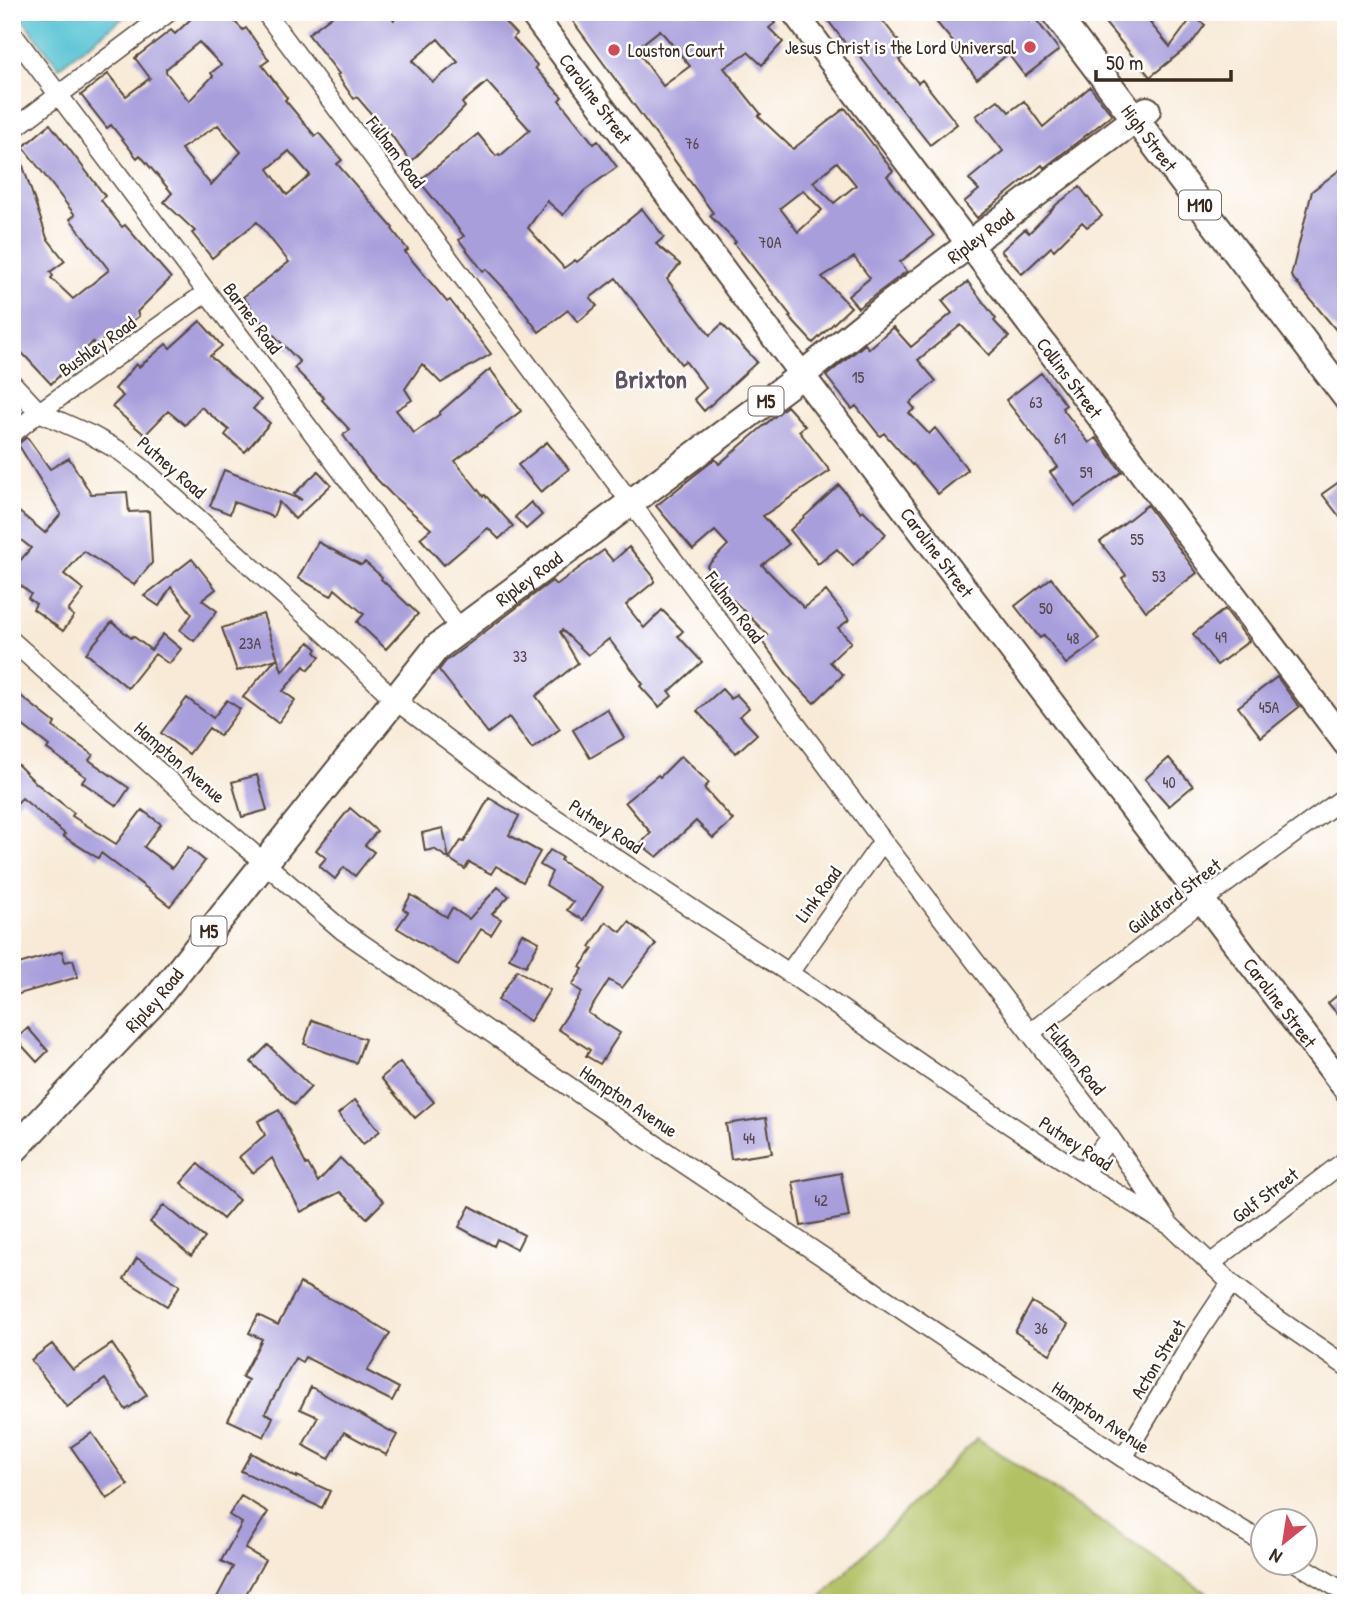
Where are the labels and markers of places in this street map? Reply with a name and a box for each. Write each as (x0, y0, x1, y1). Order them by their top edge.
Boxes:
place label: Jesus Christ is the Lord Universal (785, 34, 1017, 60)
place label: Louston Court (628, 37, 725, 63)
marker: Jesus Christ is the Lord Universal (1022, 39, 1038, 55)
marker: Louston Court (606, 42, 622, 58)

